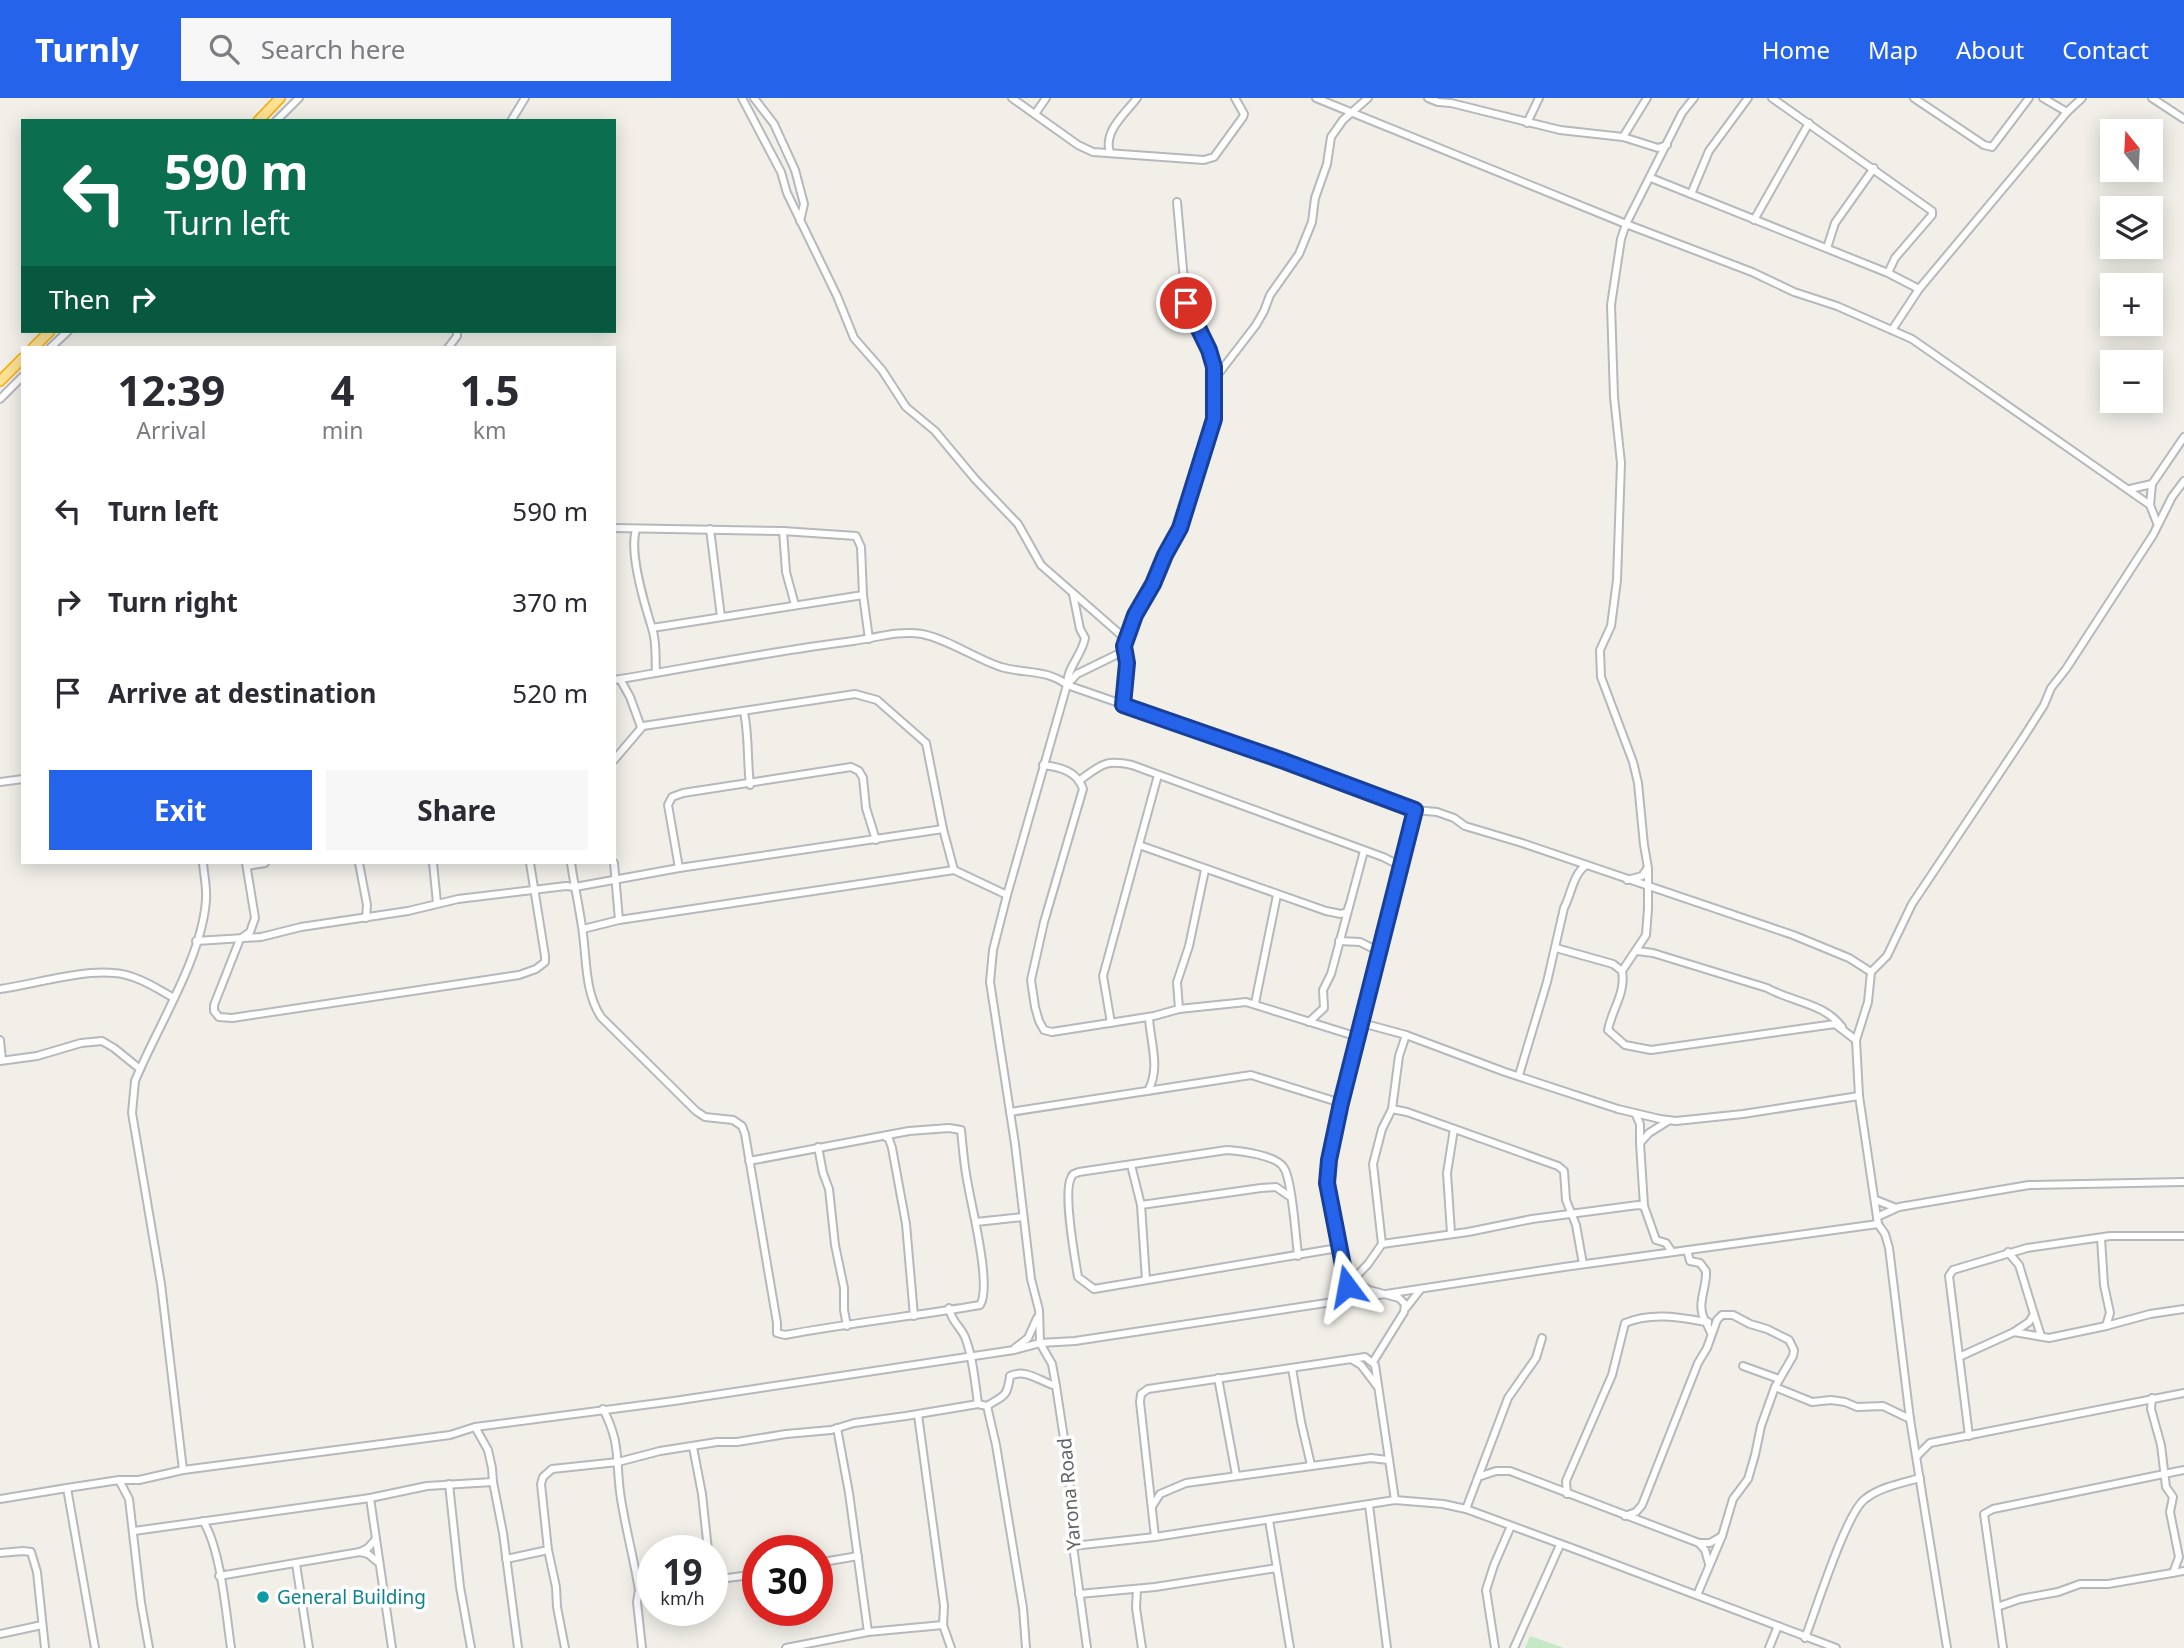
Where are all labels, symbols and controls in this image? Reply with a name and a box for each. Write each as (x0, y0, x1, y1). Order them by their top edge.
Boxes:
search box (181, 18, 671, 81)
text: Turnly (35, 27, 139, 72)
icon: search (205, 30, 243, 68)
text: Search here (261, 31, 405, 67)
text: Home (1762, 33, 1830, 66)
text: Map (1868, 33, 1918, 66)
text: About (1956, 33, 2024, 66)
text: Contact (2062, 33, 2149, 66)
north arrow (2100, 119, 2163, 182)
map controls (2100, 119, 2163, 413)
text: 590 m (164, 138, 309, 204)
icon: left (49, 147, 140, 238)
button: layers (2100, 196, 2163, 259)
text: Turn left (164, 201, 290, 244)
pin (1156, 273, 1216, 333)
button: + (2100, 273, 2163, 336)
icon: right (124, 280, 162, 318)
text: Then (49, 281, 110, 317)
icon: arrive (1167, 284, 1205, 322)
button: − (2100, 350, 2163, 413)
text: 12:39 (117, 361, 225, 418)
text: 4 (331, 361, 355, 418)
text: 1.5 (460, 361, 520, 418)
text: Arrival (136, 414, 206, 446)
text: min (322, 414, 363, 446)
text: km (473, 414, 507, 446)
icon: left (49, 492, 87, 530)
text: Turn left (108, 493, 219, 529)
text: 590 m (512, 493, 588, 529)
icon: right (49, 583, 87, 621)
text: Turn right (108, 584, 238, 620)
text: 370 m (512, 584, 588, 620)
icon: arrive (49, 674, 87, 712)
text: Arrive at destination (108, 675, 377, 711)
text: 520 m (512, 675, 588, 711)
button: Exit (49, 770, 312, 850)
button: Share (326, 770, 588, 850)
position arrow (1310, 1249, 1384, 1323)
street label: Yarona Road (1051, 1437, 1087, 1551)
speed limit sign: 30 (742, 1535, 833, 1626)
text: 19 (662, 1548, 703, 1595)
place label: General Building (277, 1584, 426, 1610)
text: km/h (660, 1586, 705, 1610)
marker: General Building (255, 1589, 271, 1605)

